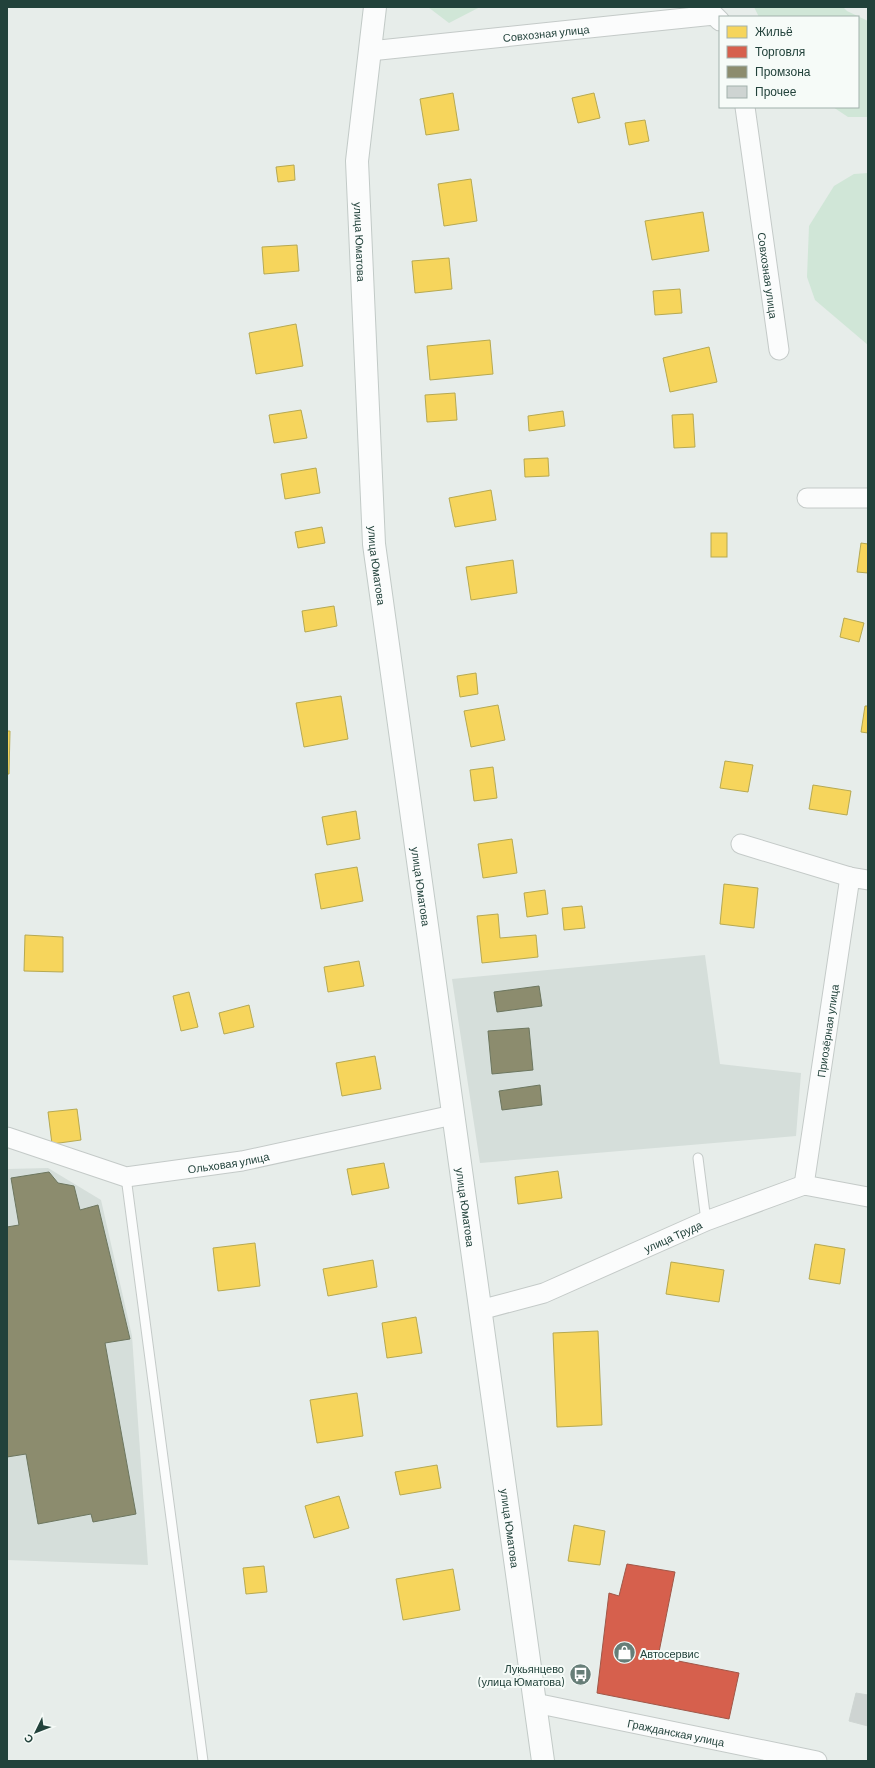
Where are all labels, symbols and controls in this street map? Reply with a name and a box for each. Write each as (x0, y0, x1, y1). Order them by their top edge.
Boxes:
legend (719, 16, 859, 108)
street label: Совхозная улица (502, 21, 591, 44)
text: Жильё (755, 24, 793, 38)
text: Торговля (755, 44, 805, 59)
text: Промзона (755, 64, 811, 79)
text: Прочее (755, 84, 797, 99)
street label: улица Юматова (352, 202, 369, 283)
street label: Совхозная улица (756, 231, 781, 320)
street label: улица Юматова (367, 525, 389, 607)
street label: улица Юматова (410, 846, 434, 928)
street label: Приозёрная улица (814, 982, 841, 1078)
street label: Ольховая улица (187, 1149, 271, 1175)
street label: улица Юматова (454, 1167, 478, 1249)
street label: улица Труда (642, 1217, 705, 1254)
street label: улица Юматова (499, 1488, 523, 1569)
shop icon: Автосервис (612, 1640, 638, 1666)
place label: Автосервис (640, 1647, 700, 1660)
bus stop icon: Лукьянцево (улица Юматова) (567, 1661, 593, 1687)
place label: Лукьянцево (улица Юматова) (478, 1662, 564, 1688)
north arrow (16, 1712, 56, 1752)
street label: Гражданская улица (626, 1716, 727, 1748)
text: С (21, 1732, 36, 1747)

